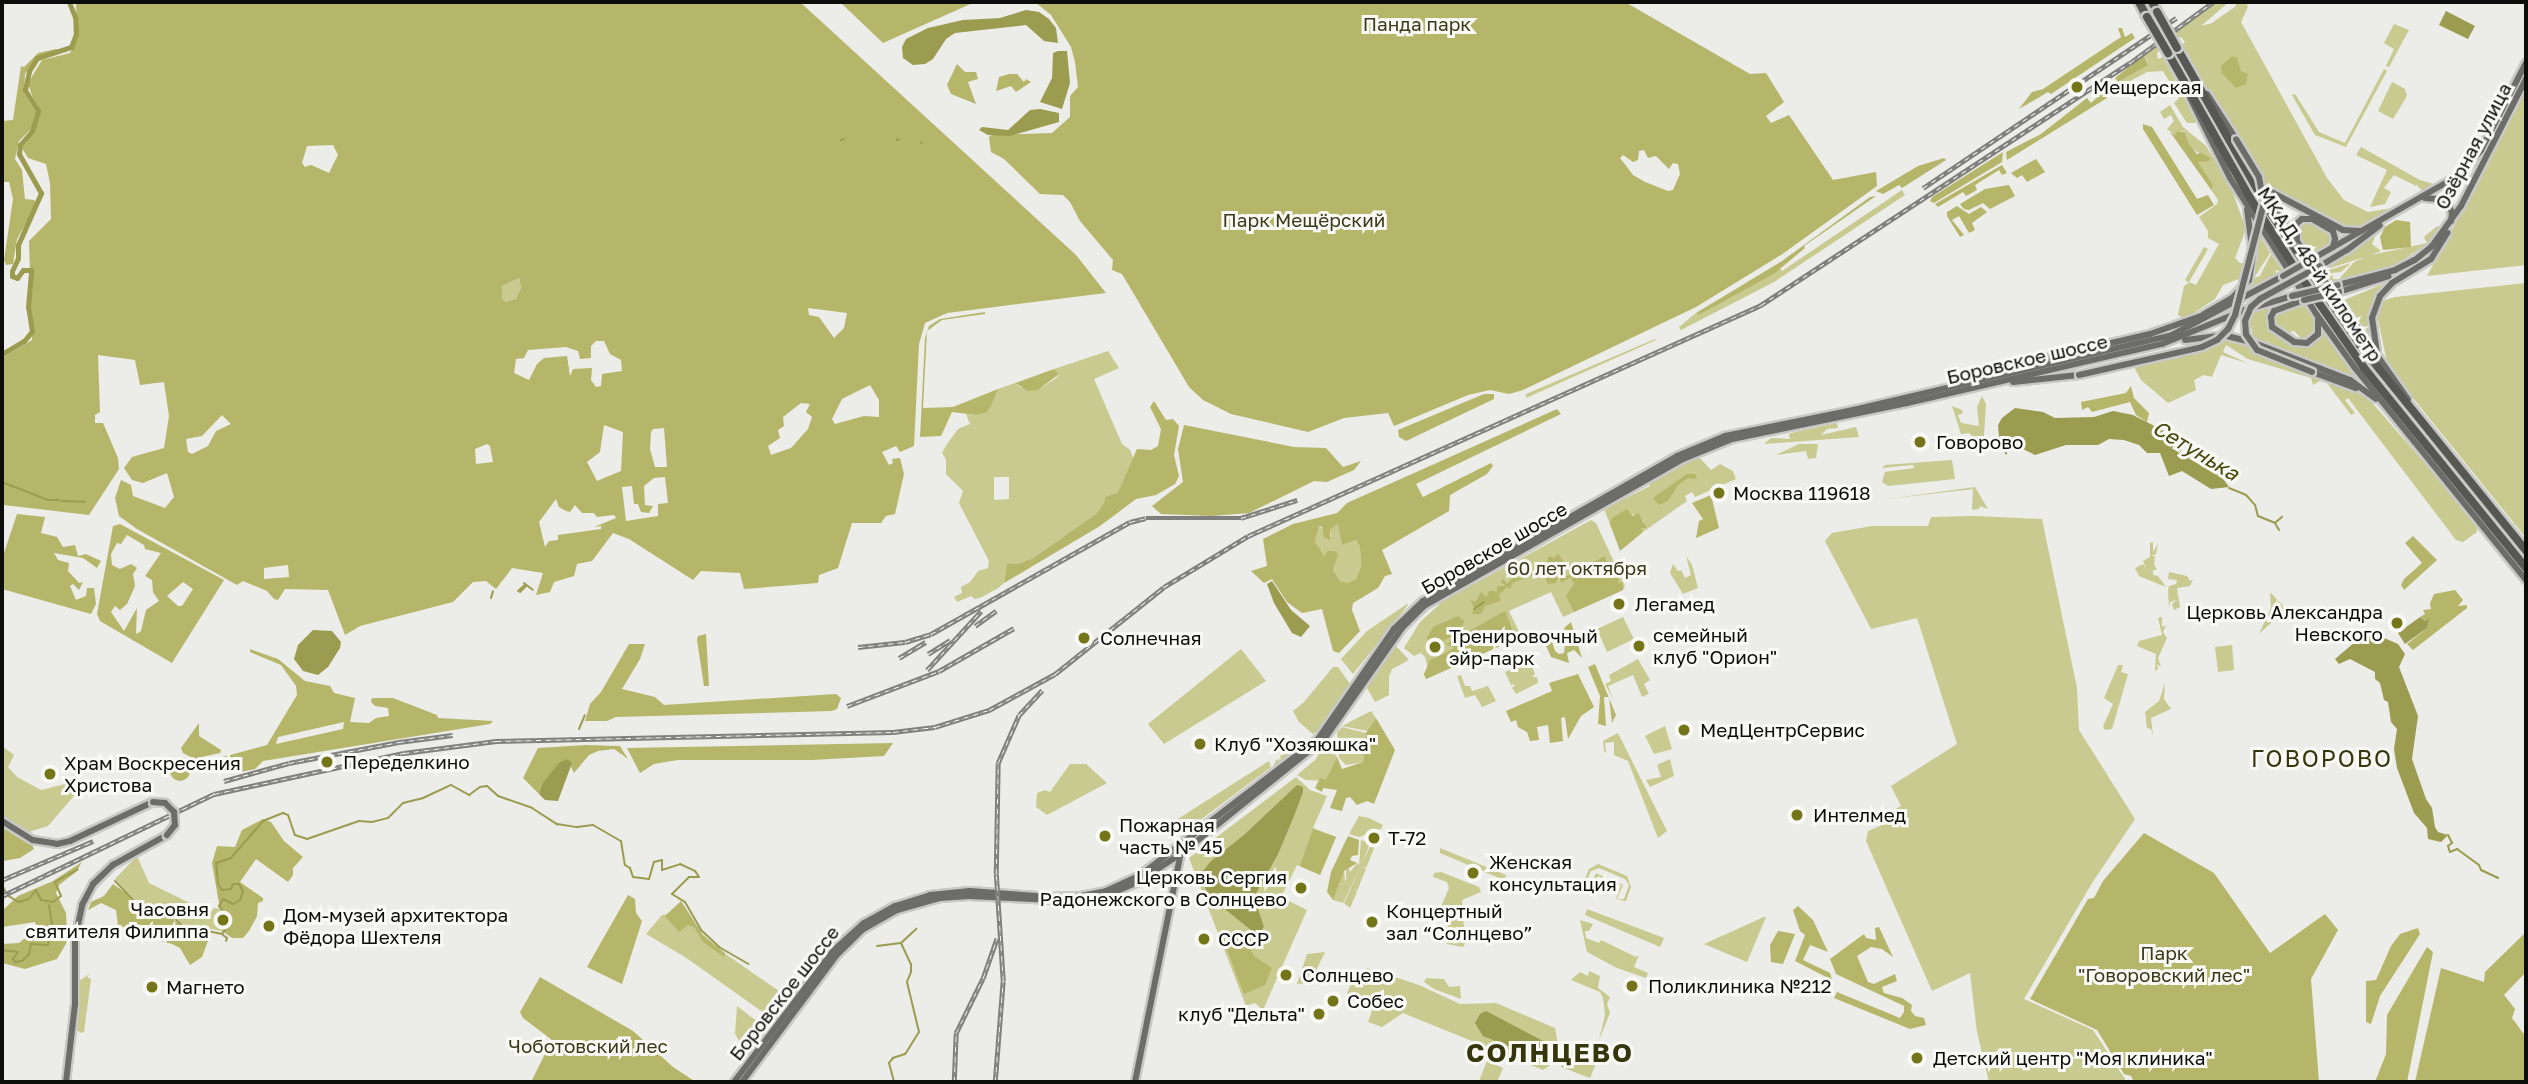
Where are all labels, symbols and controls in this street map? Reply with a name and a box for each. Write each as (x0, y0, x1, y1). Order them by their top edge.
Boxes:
park label: Панда парк (1363, 13, 1471, 35)
place label: Мещерская (2093, 76, 2202, 98)
marker: Мещерская (2067, 77, 2087, 97)
street label: Озёрная улица (2430, 79, 2516, 213)
street label: МКАД, 48-й километр (2253, 182, 2387, 366)
park label: Парк Мещёрский (1223, 209, 1385, 231)
street label: Боровское шоссе (1944, 329, 2110, 389)
water label: Сетунька (2148, 414, 2244, 486)
place label: Говорово (1936, 431, 2023, 453)
marker: Говорово (1910, 432, 1930, 452)
place label: Москва 119618 (1733, 482, 1870, 504)
marker: Москва 119618 (1711, 485, 1727, 501)
street label: Боровское шоссе (1417, 497, 1571, 599)
park label: 60 лет октября (1507, 557, 1647, 579)
place label: Легамед (1635, 593, 1715, 615)
marker: Легамед (1609, 594, 1629, 614)
place label: Церковь Александра Невского (2186, 601, 2383, 645)
marker: Церковь Александра Невского (2389, 615, 2405, 631)
place label: семейный клуб "Орион" (1653, 624, 1777, 668)
place label: Тренировочный эйр-парк (1449, 625, 1598, 669)
place label: Солнечная (1100, 627, 1202, 649)
marker: Солнечная (1074, 628, 1094, 648)
marker: семейный клуб "Орион" (1631, 638, 1647, 654)
marker: Тренировочный эйр-парк (1427, 639, 1443, 655)
place label: МедЦентрСервис (1700, 719, 1865, 741)
marker: МедЦентрСервис (1674, 720, 1694, 740)
place label: Клуб "Хозяюшка" (1214, 733, 1376, 755)
marker: Клуб "Хозяюшка" (1192, 736, 1208, 752)
district label: ГОВОРОВО (2252, 744, 2392, 772)
place label: Переделкино (343, 751, 470, 773)
place label: Храм Воскресения Христова (64, 752, 241, 796)
marker: Переделкино (317, 752, 337, 772)
marker: Храм Воскресения Христова (42, 766, 58, 782)
place label: Интелмед (1813, 804, 1906, 826)
marker: Интелмед (1787, 805, 1807, 825)
place label: Пожарная часть № 45 (1119, 814, 1223, 858)
place label: Т-72 (1388, 827, 1426, 849)
marker: Пожарная часть № 45 (1097, 828, 1113, 844)
marker: Т-72 (1366, 830, 1382, 846)
place label: Женская консультация (1489, 851, 1617, 895)
marker: Женская консультация (1463, 863, 1483, 883)
place label: Церковь Сергия Радонежского в Солнцево (1040, 866, 1287, 910)
marker: Церковь Сергия Радонежского в Солнцево (1293, 880, 1309, 896)
place label: Часовня святителя Филиппа (25, 898, 209, 942)
place label: Концертный зал “Солнцево” (1386, 900, 1533, 944)
place label: Дом-музей архитектора Фёдора Шехтеля (283, 904, 508, 948)
marker: Часовня святителя Филиппа (215, 912, 231, 928)
marker: Концертный зал “Солнцево” (1364, 914, 1380, 930)
marker: Дом-музей архитектора Фёдора Шехтеля (261, 918, 277, 934)
street label: Боровское шоссе (724, 921, 844, 1065)
place label: СССР (1218, 928, 1269, 950)
marker: СССР (1196, 931, 1212, 947)
park label: Парк "Говоровский лес" (2078, 942, 2250, 986)
place label: Солнцево (1302, 964, 1394, 986)
marker: Солнцево (1276, 965, 1296, 985)
place label: Поликлиника №212 (1648, 975, 1832, 997)
place label: Магнето (166, 976, 245, 998)
marker: Поликлиника №212 (1622, 976, 1642, 996)
marker: Магнето (144, 979, 160, 995)
place label: Собес (1347, 990, 1404, 1012)
marker: Собес (1325, 993, 1341, 1009)
place label: клуб "Дельта" (1178, 1003, 1305, 1025)
marker: клуб "Дельта" (1311, 1006, 1327, 1022)
park label: Чоботовский лес (508, 1035, 668, 1057)
district label: СОЛНЦЕВО (1467, 1037, 1633, 1069)
place label: Детский центр "Моя клиника" (1933, 1047, 2213, 1069)
marker: Детский центр "Моя клиника" (1907, 1048, 1927, 1068)

